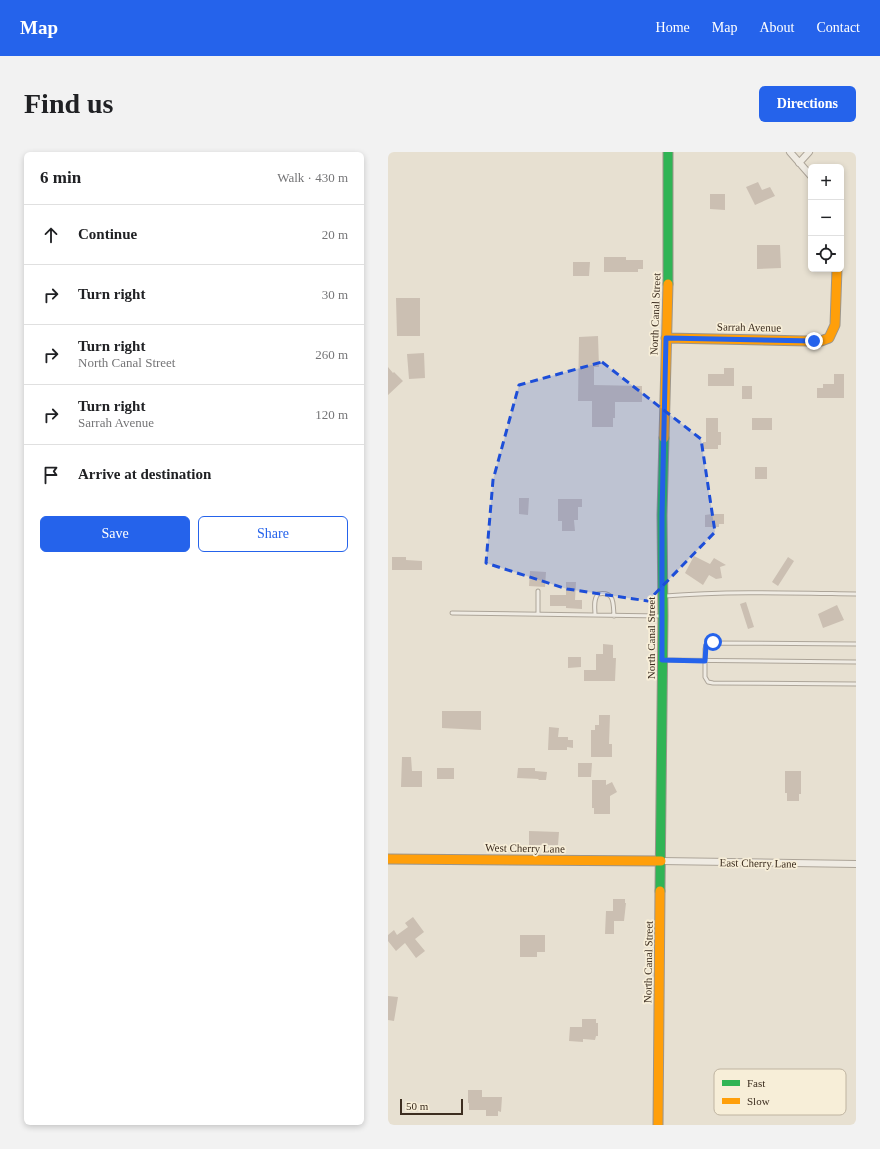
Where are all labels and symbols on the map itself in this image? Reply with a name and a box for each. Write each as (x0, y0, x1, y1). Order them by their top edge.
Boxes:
street label: North Canal Street (648, 273, 662, 355)
street label: Sarrah Avenue (717, 320, 781, 334)
route end (805, 332, 823, 350)
street label: North Canal Street (645, 597, 657, 679)
route start (704, 633, 722, 651)
street label: West Cherry Lane (485, 841, 565, 855)
street label: East Cherry Lane (719, 856, 797, 870)
street label: North Canal Street (641, 921, 655, 1003)
legend (714, 1069, 846, 1115)
text: Fast (747, 1077, 765, 1089)
text: Slow (747, 1095, 770, 1107)
scale bar (400, 1097, 463, 1116)

